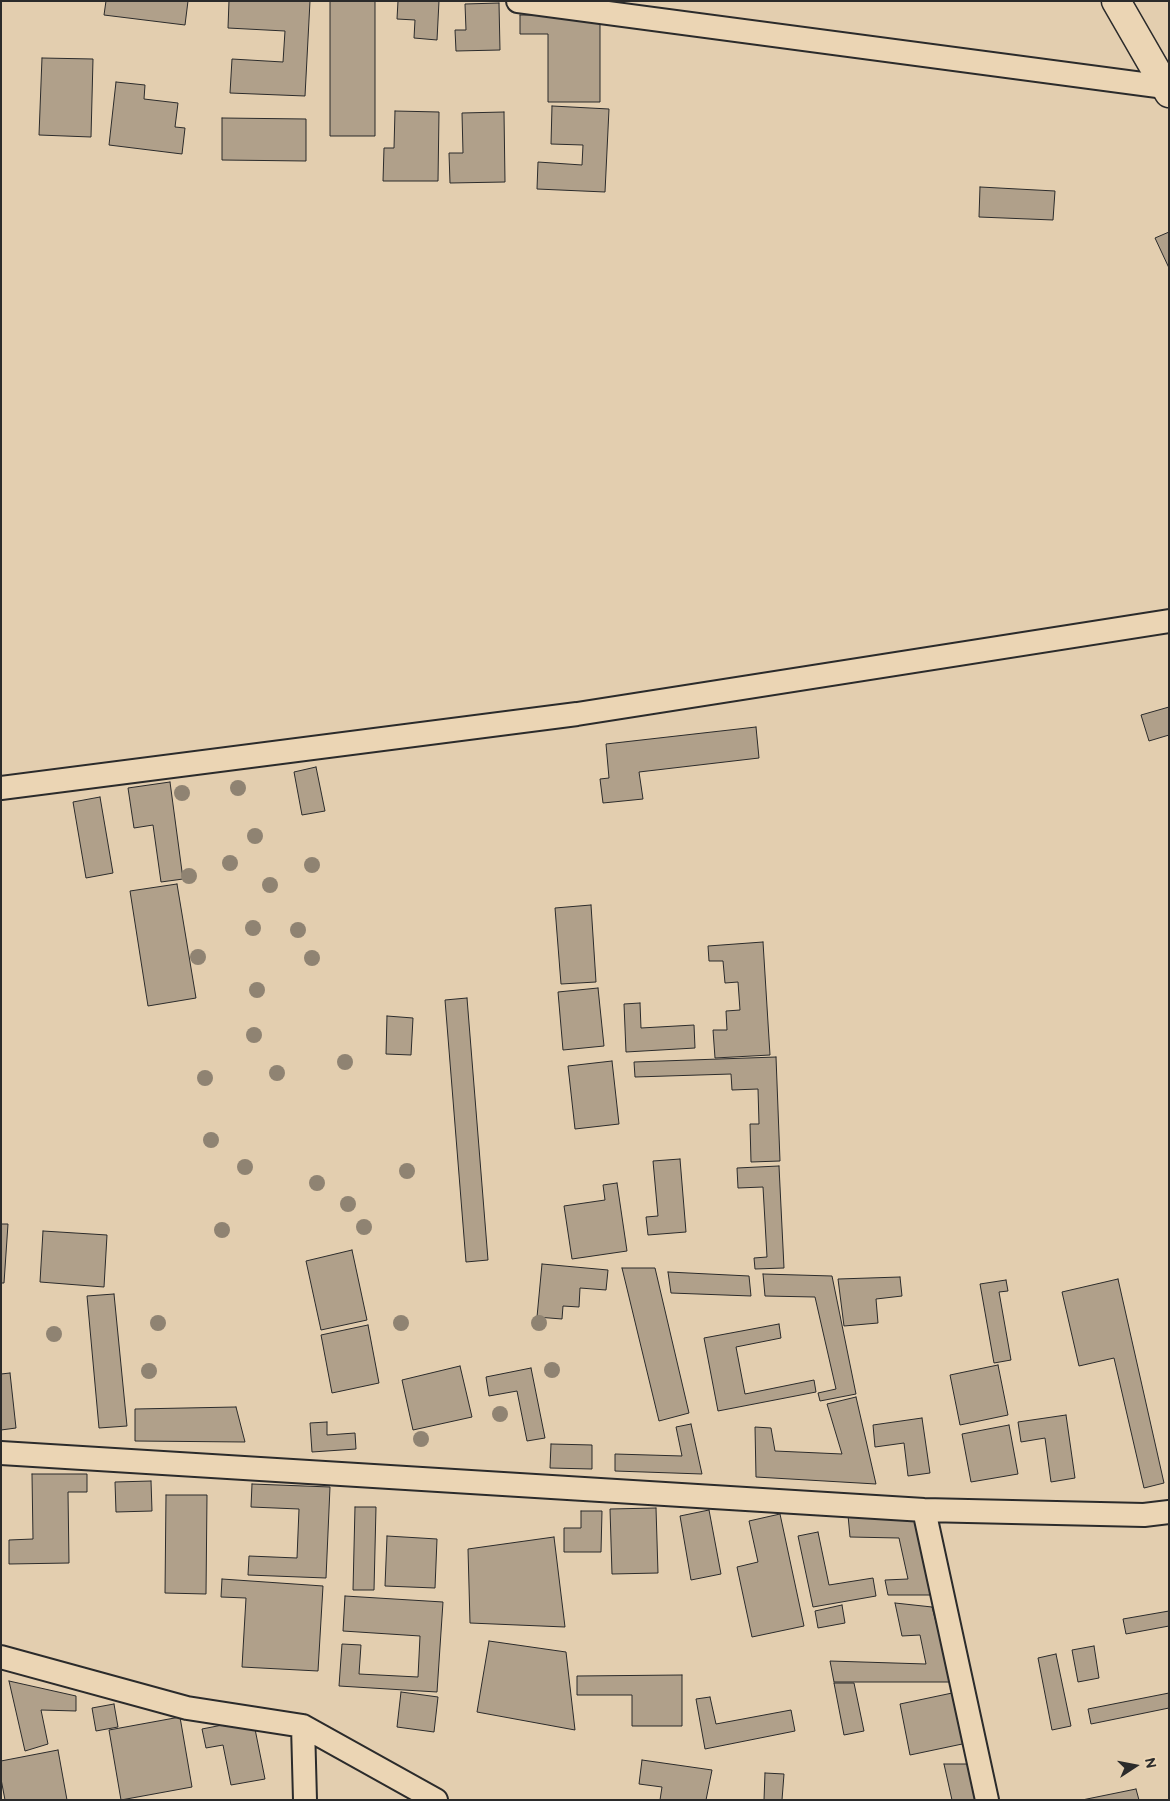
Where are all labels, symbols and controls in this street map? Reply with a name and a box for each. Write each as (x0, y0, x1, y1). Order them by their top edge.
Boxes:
north arrow (1110, 1741, 1160, 1791)
text: N (1141, 1756, 1160, 1770)

